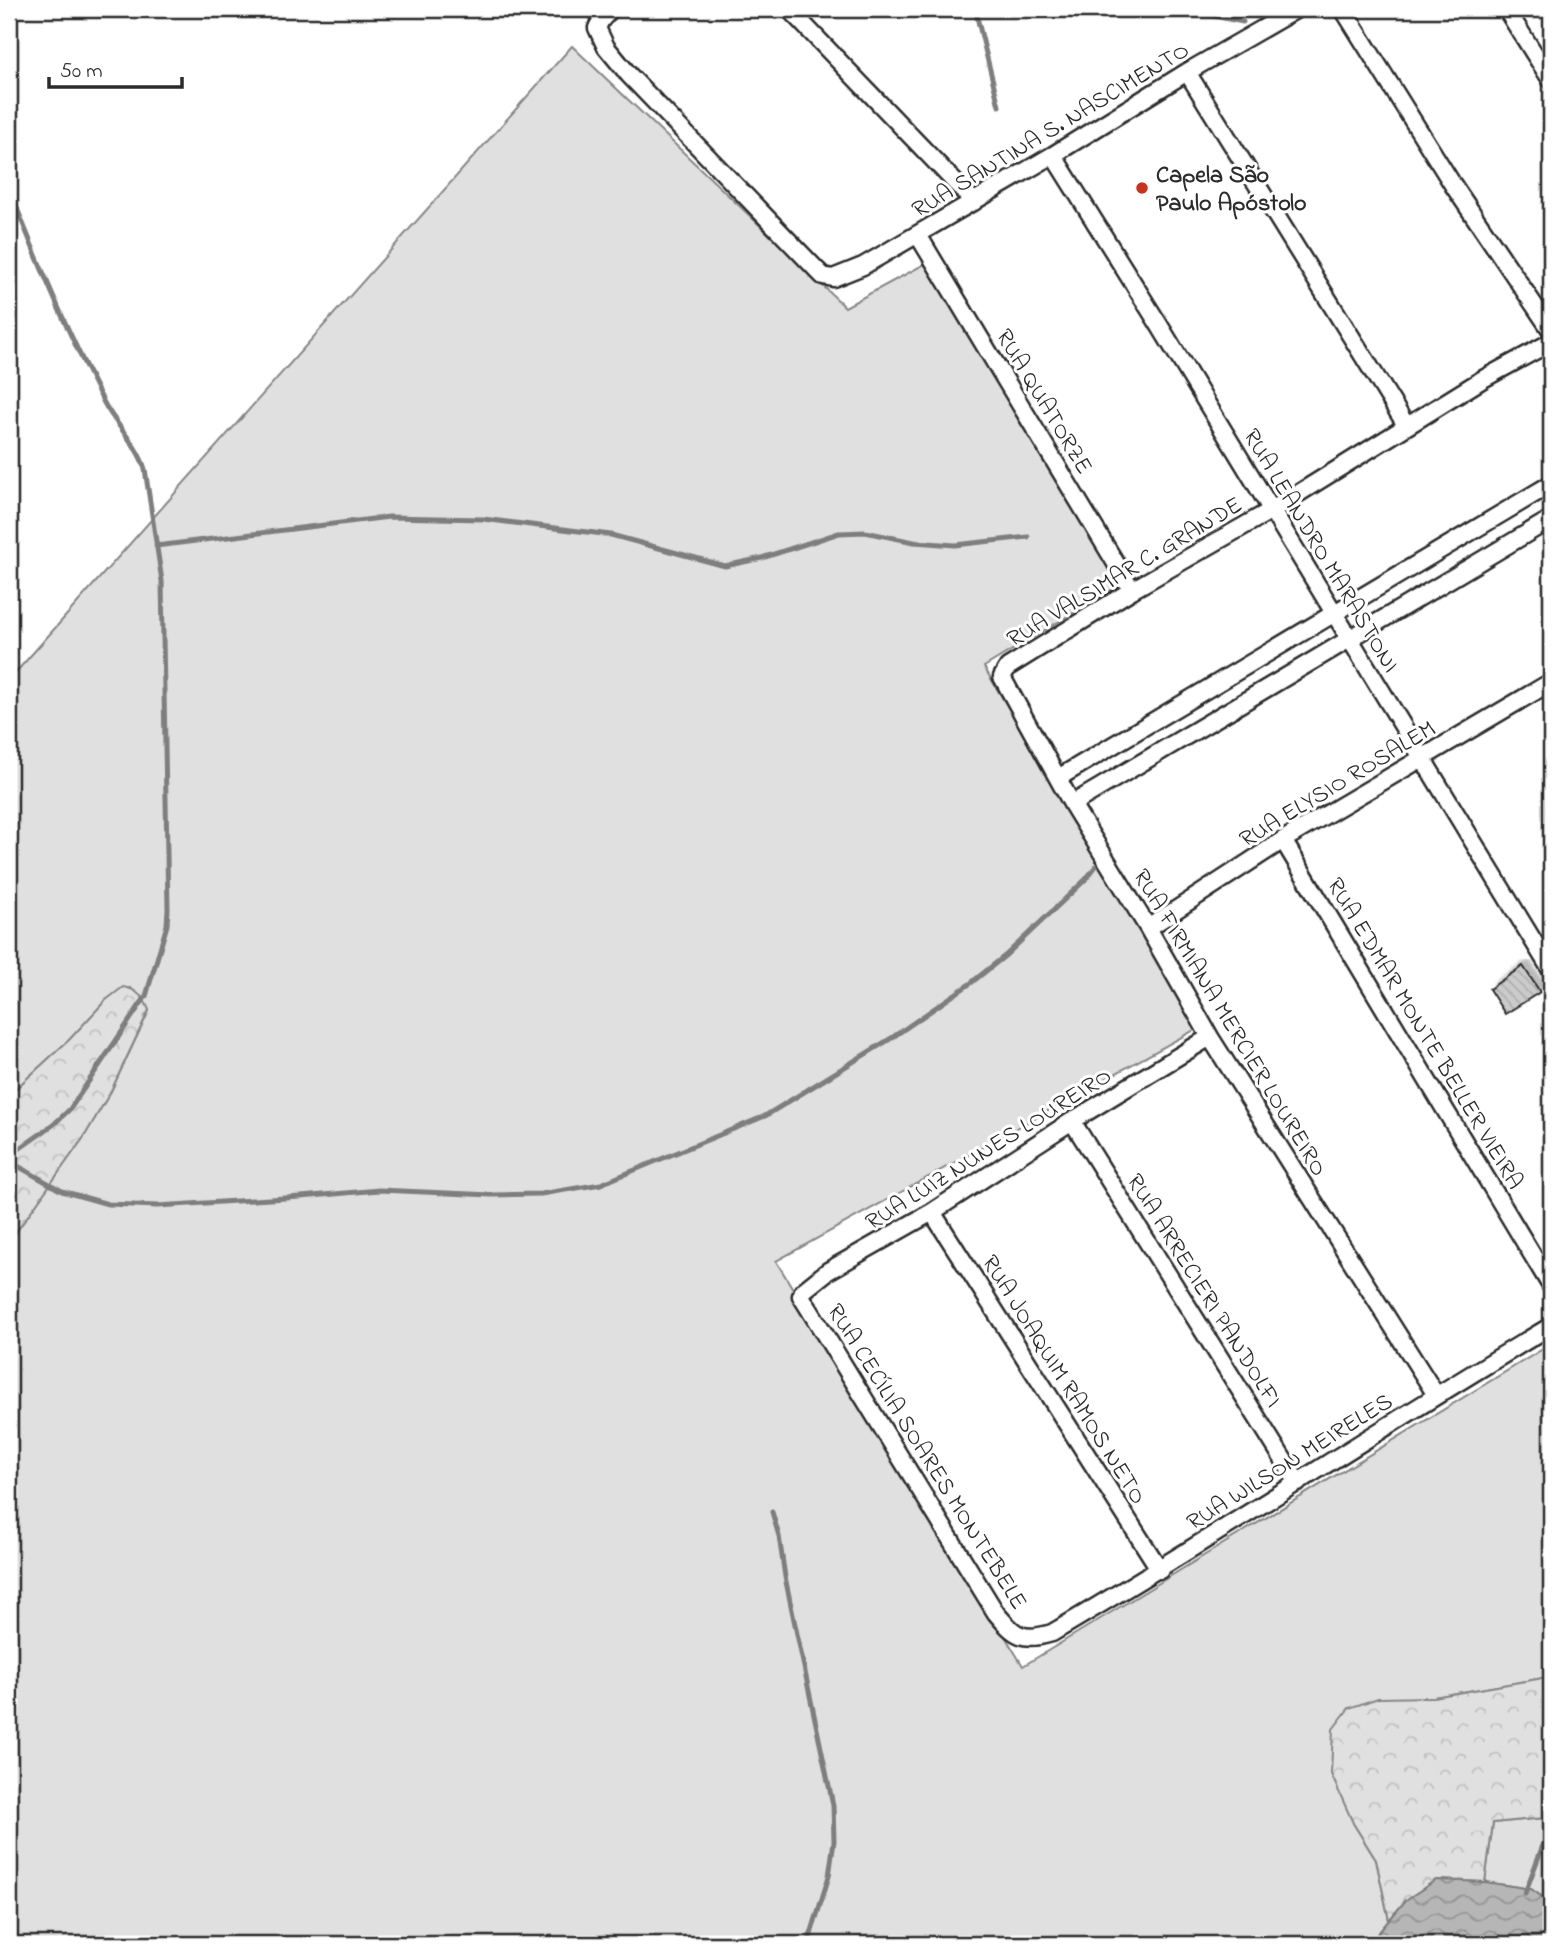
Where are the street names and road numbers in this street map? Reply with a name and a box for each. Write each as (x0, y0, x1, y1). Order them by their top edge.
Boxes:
street label: RUA SANTINA S. NASCIMENTO (906, 34, 1197, 228)
street label: RUA QUATORZE (986, 323, 1100, 482)
street label: RUA LEANDRO MARASTONI (1233, 423, 1407, 680)
street label: RUA VALSIMAR C. GRANDE (1001, 489, 1250, 658)
street label: RUA ELYSIO ROSALEM (1233, 712, 1443, 858)
street label: RUA FIRMIANA MERCIER LOUREIRO (1123, 863, 1335, 1184)
street label: RUA EDMAR MONTE BELLER VIEIRA (1317, 872, 1531, 1197)
street label: RUA LUIZ NUNES LOUREIRO (859, 1060, 1119, 1240)
street label: RUA ARRECIERI PANDOLFI (1116, 1167, 1289, 1415)
street label: RUA JOAQUIM RAMOS NETO (972, 1249, 1154, 1512)
street label: RUA CECÍLIA SOARES MONTEBELE (817, 1297, 1035, 1617)
street label: RUA WILSON MEIRELES (1181, 1385, 1400, 1541)

